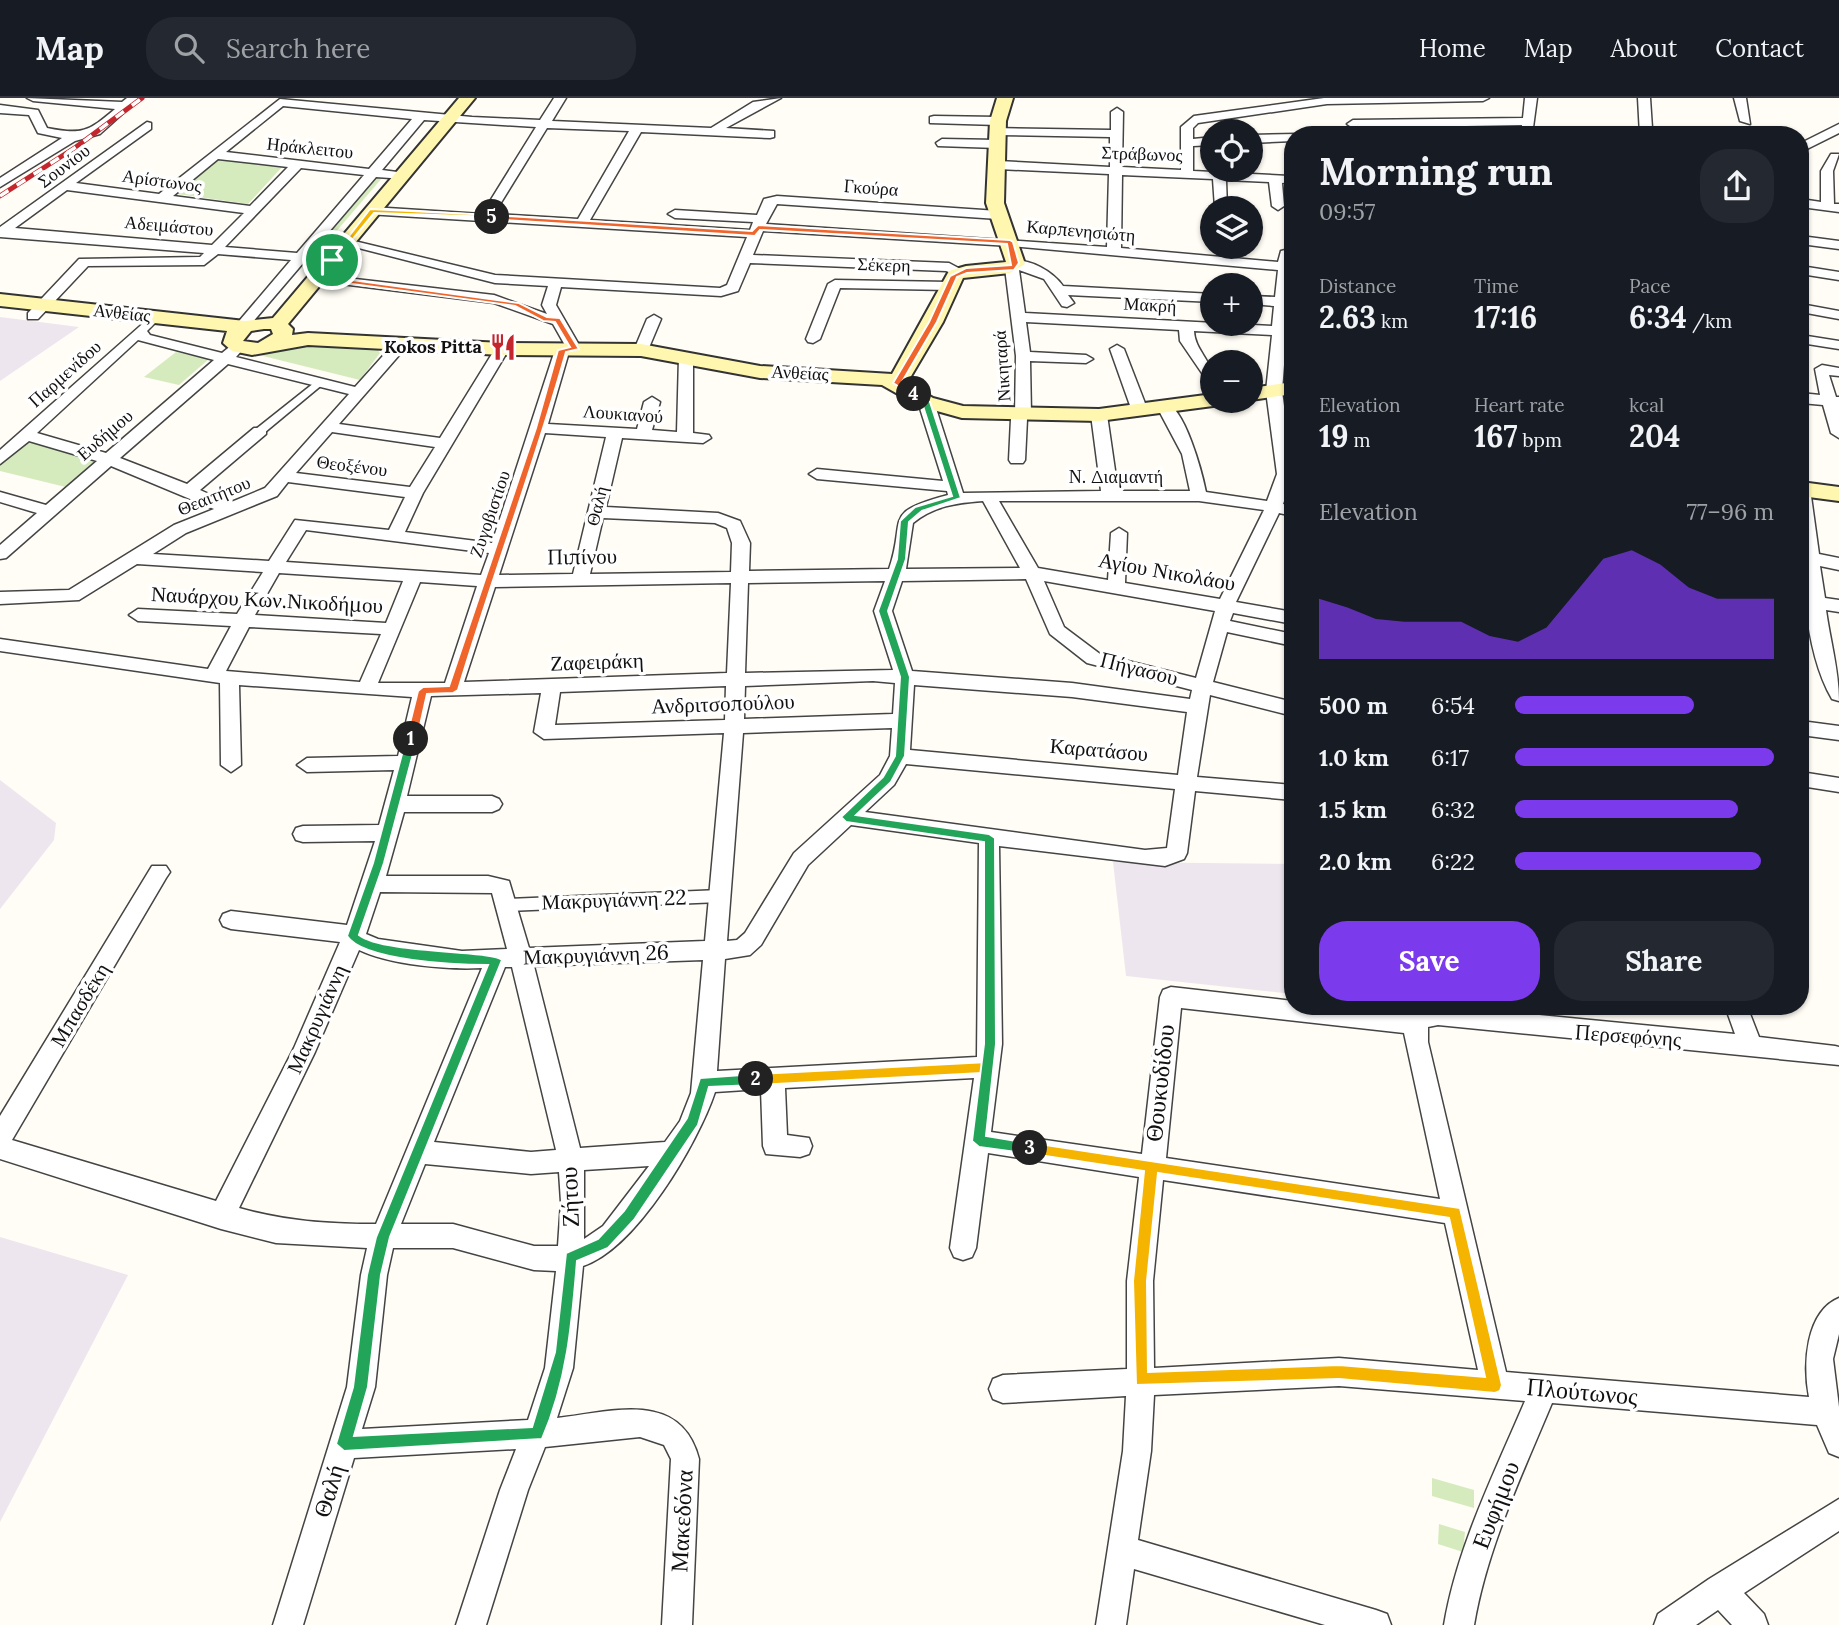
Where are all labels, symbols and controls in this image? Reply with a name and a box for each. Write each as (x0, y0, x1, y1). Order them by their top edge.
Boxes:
search box (146, 17, 636, 80)
text: Map (35, 27, 104, 69)
icon: search (170, 29, 208, 67)
text: Search here (226, 32, 370, 65)
text: Home (1419, 33, 1486, 64)
text: Map (1524, 33, 1573, 64)
text: About (1611, 33, 1677, 64)
text: Contact (1715, 33, 1804, 64)
map controls (1200, 119, 1263, 413)
button: locate (1200, 119, 1263, 182)
street label: Ηράκλειτου (266, 132, 354, 163)
street label: Σουνίου (33, 139, 94, 193)
street label: Στράβωνος (1101, 141, 1183, 166)
text: Morning run (1319, 147, 1553, 195)
button: share (1700, 149, 1774, 223)
street label: Αρίστωνος (121, 164, 203, 197)
street label: Γκούρα (843, 174, 900, 201)
button: layers (1200, 196, 1263, 259)
text: 09:57 (1319, 197, 1375, 226)
pin: 5 (475, 200, 510, 234)
text: 5 (486, 204, 497, 228)
street label: Αδειμάστου (124, 210, 215, 241)
street label: Καρπενησιώτη (1026, 214, 1137, 247)
pin (302, 230, 362, 290)
icon: arrive (313, 241, 351, 279)
street label: Σέκερη (857, 252, 911, 277)
button: + (1200, 273, 1263, 336)
text: Distance (1319, 274, 1396, 298)
text: Time (1474, 274, 1519, 298)
text: Pace (1629, 274, 1671, 298)
street label: Μακρή (1123, 292, 1177, 317)
street label: Ανθείας (92, 298, 152, 327)
text: 2.63 (1319, 298, 1376, 336)
text: 17:16 (1474, 298, 1537, 336)
text: 6:34 (1629, 298, 1687, 336)
text: km (1376, 309, 1408, 333)
text: /km (1687, 309, 1732, 333)
street label: Νικηταρά (987, 329, 1015, 402)
restaurant icon: Kokos Pitta (488, 332, 518, 362)
street label: Παρμενίδου (23, 335, 106, 412)
place label: Kokos Pitta (384, 335, 483, 358)
button: − (1200, 350, 1263, 413)
street label: Ανθείας (771, 360, 829, 385)
pin: 4 (897, 376, 932, 412)
text: 4 (908, 381, 919, 405)
text: Elevation (1319, 393, 1401, 417)
text: Heart rate (1474, 393, 1565, 417)
text: kcal (1629, 393, 1664, 417)
street label: Λουκιανού (582, 399, 664, 428)
street label: Ευδήμου (72, 404, 137, 465)
text: 19 (1319, 417, 1348, 455)
text: 167 (1474, 417, 1518, 455)
text: 204 (1629, 417, 1680, 455)
text: m (1348, 428, 1370, 452)
text: bpm (1518, 428, 1562, 452)
street label: Θεοξένου (315, 450, 389, 481)
street label: Ν. Διαμαντή (1069, 465, 1163, 488)
street label: Ζυγοβιστίου (464, 467, 515, 560)
street label: Θεαιτήτου (174, 470, 254, 521)
street label: Θαλή (580, 483, 613, 528)
text: Elevation (1319, 497, 1418, 526)
text: 77–96 m (1686, 497, 1774, 526)
street label: Πιπίνου (547, 542, 617, 571)
street label: Αγίου Νικολάου (1096, 546, 1238, 597)
street label: Ναυάρχου Κων.Νικοδήμου (150, 580, 384, 619)
street label: Ζαφειράκη (550, 646, 644, 677)
street label: Πήγασου (1097, 646, 1181, 691)
street label: Ανδριτσοπούλου (651, 688, 795, 719)
text: 500 m (1319, 691, 1388, 720)
text: 6:54 (1431, 691, 1475, 720)
pin: 1 (394, 722, 428, 756)
text: 1 (407, 726, 414, 750)
street label: Καρατάσου (1049, 732, 1149, 767)
text: 1.0 km (1319, 743, 1389, 772)
text: 6:17 (1431, 743, 1469, 772)
text: 1.5 km (1319, 795, 1387, 824)
text: 6:32 (1431, 795, 1475, 824)
text: 2.0 km (1319, 847, 1392, 876)
text: 6:22 (1431, 847, 1475, 876)
street label: Μακρυγιάννη 22 (541, 883, 687, 916)
button: Save (1319, 921, 1540, 1001)
button: Share (1554, 921, 1774, 1001)
street label: Μακρυγιάννη 26 (523, 938, 669, 971)
street label: Μπασδέκη (44, 958, 115, 1052)
street label: Μακρυγιάννη (280, 960, 353, 1078)
street label: Περσεφόνης (1574, 1018, 1683, 1053)
street label: Θουκυδίδου (1138, 1023, 1181, 1143)
pin: 2 (738, 1062, 774, 1096)
text: 2 (750, 1066, 761, 1090)
pin: 3 (1012, 1130, 1048, 1166)
text: 3 (1024, 1135, 1035, 1159)
street label: Ζήτου (553, 1166, 586, 1228)
street label: Πλούτωνος (1525, 1371, 1639, 1412)
street label: Ευφήμου (1465, 1457, 1526, 1553)
street label: Θαλή (306, 1461, 351, 1521)
street label: Μακεδόνα (663, 1468, 700, 1573)

